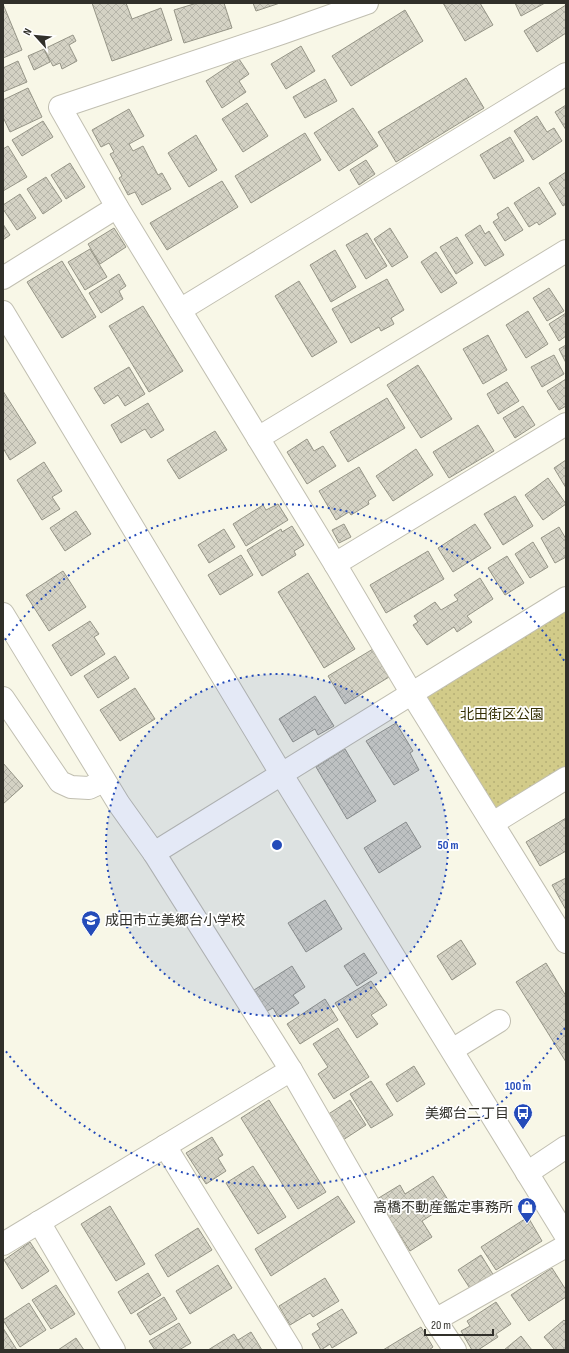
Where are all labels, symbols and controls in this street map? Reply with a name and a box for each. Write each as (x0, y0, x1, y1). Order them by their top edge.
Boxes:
north arrow (16, 16, 56, 56)
text: N (20, 26, 35, 37)
park label: 北田街区公園 (460, 706, 544, 723)
centre of rings (270, 838, 284, 852)
text: 50 m (438, 838, 458, 853)
school or university icon: 成田市立美郷台小学校 (80, 909, 102, 937)
place label: 成田市立美郷台小学校 (105, 912, 245, 929)
text: 100 m (505, 1079, 531, 1094)
bus stop icon: 美郷台二丁目 (512, 1102, 534, 1130)
place label: 美郷台二丁目 (425, 1105, 509, 1122)
shop icon: 高橋不動産鑑定事務所 (516, 1196, 538, 1224)
place label: 高橋不動産鑑定事務所 (373, 1199, 513, 1216)
scale bar (425, 1311, 493, 1337)
text: 20 m (431, 1318, 451, 1333)

